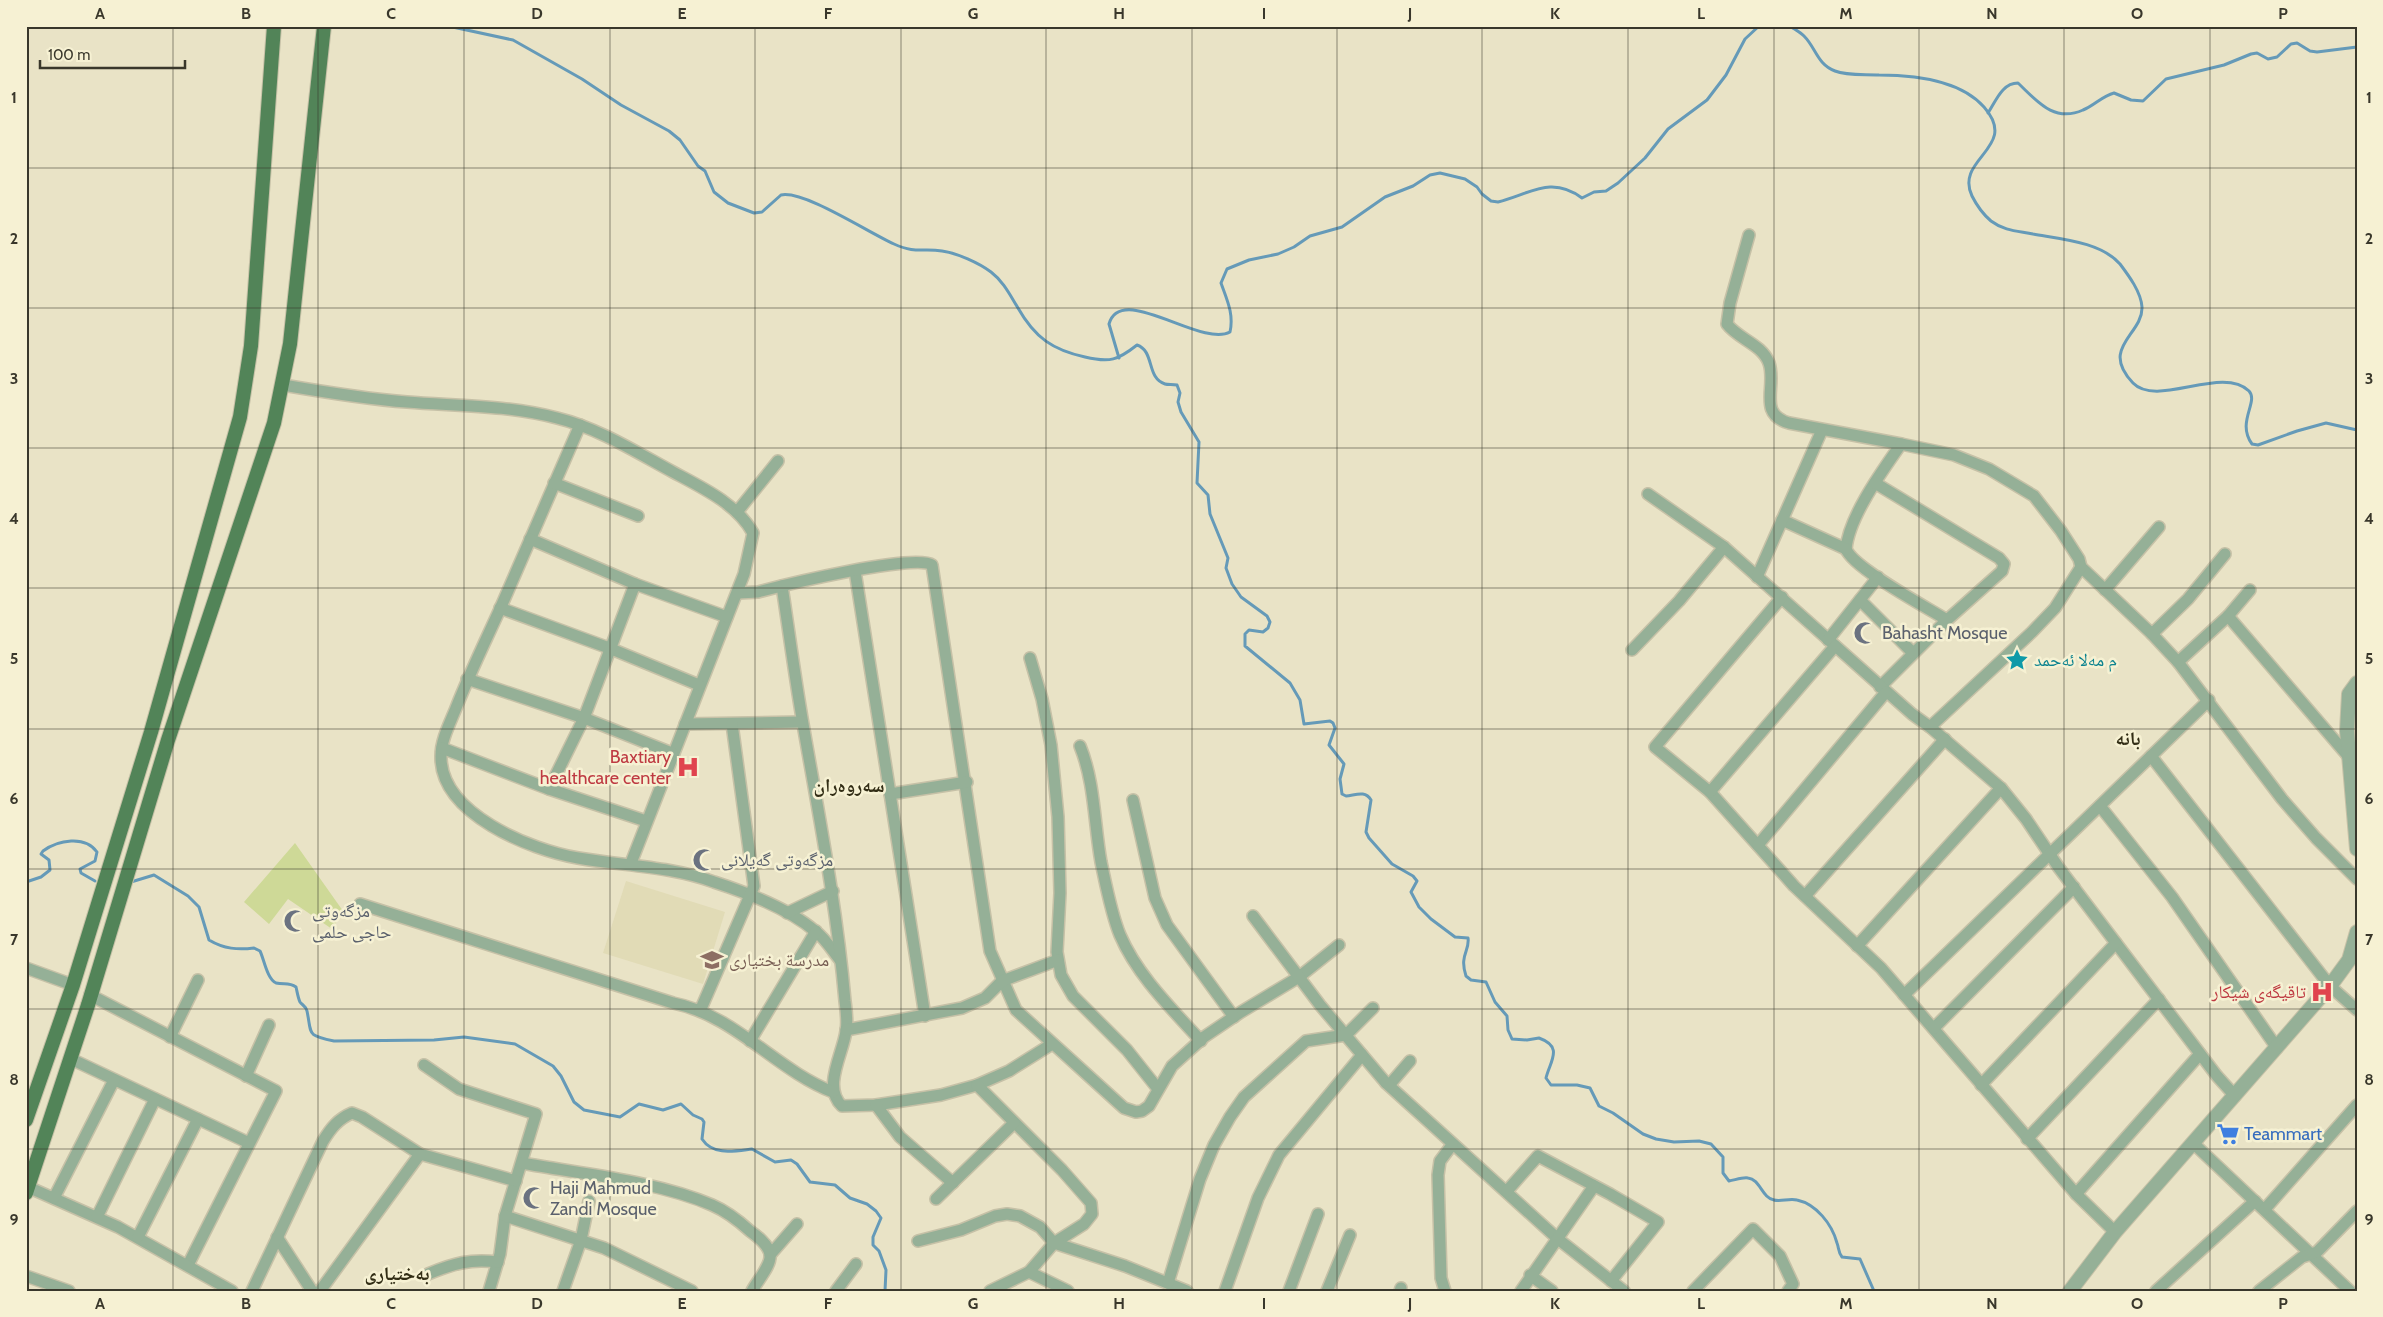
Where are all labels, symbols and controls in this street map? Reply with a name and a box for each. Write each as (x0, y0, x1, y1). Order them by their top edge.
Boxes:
text: A (95, 4, 105, 23)
text: B (241, 4, 251, 23)
text: C (386, 4, 396, 23)
text: D (531, 4, 543, 23)
text: E (677, 4, 687, 23)
text: F (824, 4, 833, 23)
text: G (968, 4, 978, 23)
text: H (1113, 4, 1125, 23)
text: I (1262, 4, 1266, 23)
text: J (1407, 4, 1412, 23)
text: K (1550, 4, 1560, 23)
text: L (1697, 4, 1705, 23)
text: M (1839, 4, 1853, 23)
text: N (1986, 4, 1998, 23)
text: O (2131, 4, 2143, 23)
text: P (2278, 4, 2288, 23)
scale bar (40, 38, 185, 70)
text: 100 m (48, 46, 90, 64)
text: 1 (11, 88, 17, 107)
text: 1 (2366, 88, 2372, 107)
text: 2 (10, 229, 18, 248)
text: 2 (2365, 229, 2373, 248)
text: 3 (10, 369, 18, 388)
text: 3 (2365, 369, 2373, 388)
text: 4 (9, 509, 19, 528)
text: 4 (2364, 509, 2374, 528)
mosque icon: Bahasht Mosque (1852, 620, 1878, 646)
place label: Bahasht Mosque (1882, 622, 2007, 644)
place icon: م مەلا ئەحمد (2004, 647, 2030, 673)
text: 5 (10, 649, 18, 668)
place label: م مەلا ئەحمد (2034, 649, 2117, 672)
text: 5 (2365, 649, 2373, 668)
district label: بانە (2116, 727, 2140, 750)
place label: Baxtiary healthcare center (540, 746, 671, 789)
hospital icon: Baxtiary healthcare center (675, 754, 701, 780)
district label: سەروەران (814, 774, 884, 797)
text: 6 (10, 789, 19, 808)
text: 6 (2365, 789, 2374, 808)
mosque icon: مزگەوتی گەیلانی (691, 847, 717, 873)
place label: مزگەوتی گەیلانی (721, 849, 833, 871)
place label: مزگەوتی حاجی حلمی (312, 900, 392, 943)
mosque icon: مزگەوتی حاجی حلمی (282, 908, 308, 934)
text: 7 (10, 930, 19, 949)
text: 7 (2365, 930, 2374, 949)
school or university icon: مدرسة بختيارى (699, 947, 725, 973)
place label: مدرسة بختيارى (729, 949, 829, 971)
hospital icon: تاقیگەی شیکار (2309, 979, 2335, 1005)
place label: تاقیگەی شیکار (2211, 981, 2306, 1003)
text: 8 (9, 1070, 19, 1089)
text: 8 (2364, 1070, 2374, 1089)
supermarket icon: Teammart (2215, 1121, 2241, 1147)
place label: Teammart (2244, 1123, 2322, 1145)
place label: Haji Mahmud Zandi Mosque (550, 1177, 657, 1220)
mosque icon: Haji Mahmud Zandi Mosque (521, 1185, 547, 1211)
text: 9 (10, 1210, 19, 1229)
text: 9 (2365, 1210, 2374, 1229)
district label: بەختیاری (365, 1262, 429, 1285)
text: A (95, 1294, 105, 1313)
text: B (241, 1294, 251, 1313)
text: C (386, 1294, 396, 1313)
text: D (531, 1294, 543, 1313)
text: E (677, 1294, 687, 1313)
text: F (824, 1294, 833, 1313)
text: G (968, 1294, 978, 1313)
text: H (1113, 1294, 1125, 1313)
text: I (1262, 1294, 1266, 1313)
text: J (1407, 1294, 1412, 1313)
text: K (1550, 1294, 1560, 1313)
text: L (1697, 1294, 1705, 1313)
text: M (1839, 1294, 1853, 1313)
text: N (1986, 1294, 1998, 1313)
text: O (2131, 1294, 2143, 1313)
text: P (2278, 1294, 2288, 1313)

